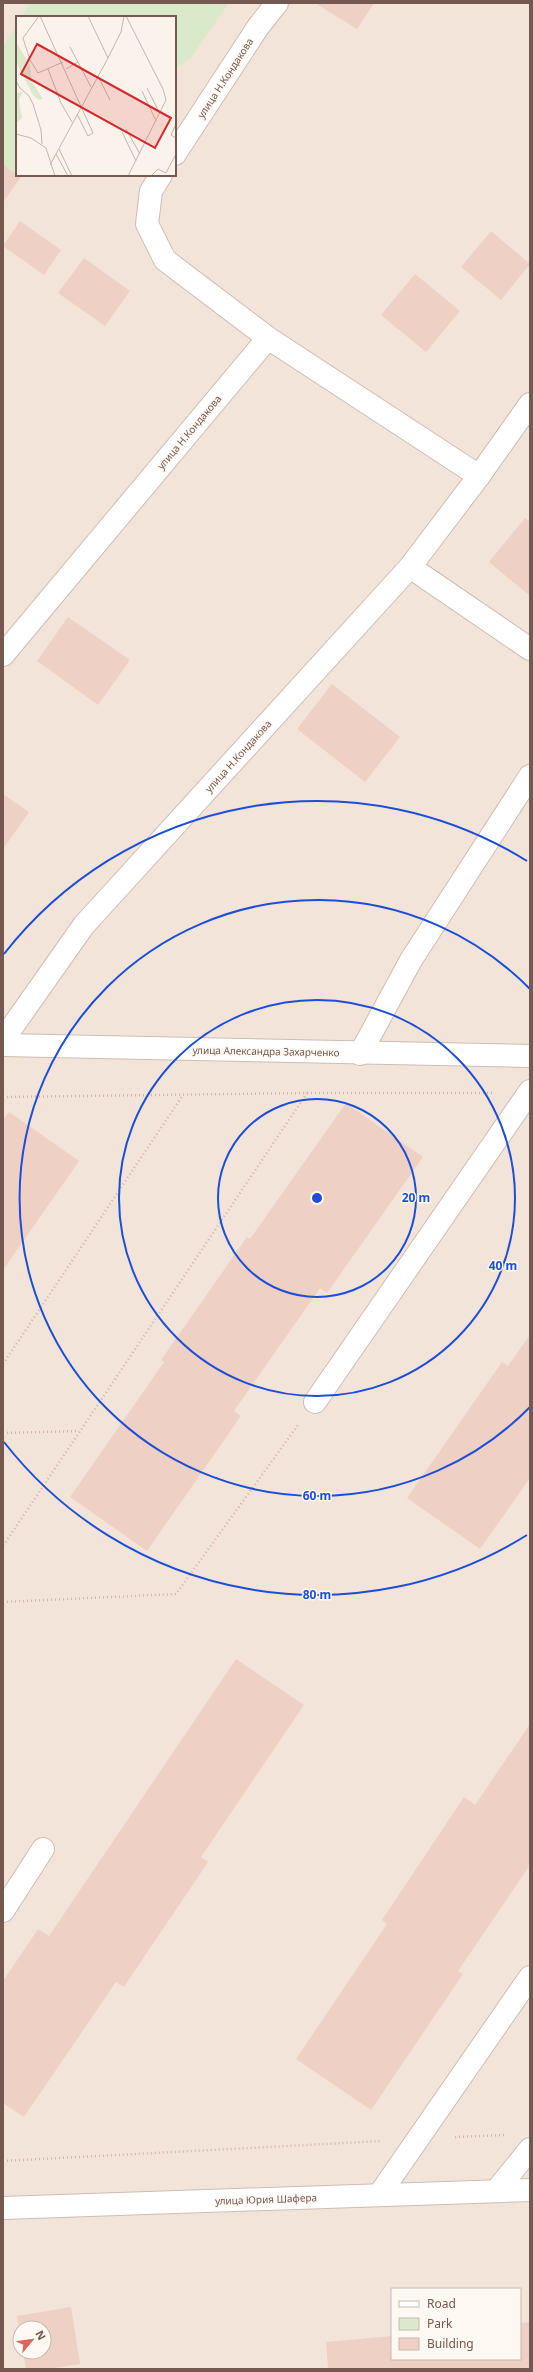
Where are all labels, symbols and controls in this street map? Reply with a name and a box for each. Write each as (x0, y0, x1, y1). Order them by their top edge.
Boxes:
inset map (16, 16, 176, 176)
street label: улица Н.Кондакова (194, 35, 256, 121)
street label: улица Н.Кондакова (154, 392, 224, 472)
street label: улица Н.Кондакова (202, 717, 274, 795)
street label: улица Александра Захарченко (192, 1043, 340, 1059)
text: 20 m (402, 1189, 430, 1206)
centre of rings (310, 1191, 324, 1205)
text: 40 m (489, 1257, 517, 1274)
text: 60 m (303, 1487, 331, 1504)
text: 80 m (303, 1586, 331, 1603)
street label: улица Юрия Шафера (215, 2190, 317, 2208)
legend (391, 2288, 521, 2360)
text: Road (427, 2295, 456, 2312)
text: Park (427, 2315, 453, 2332)
north arrow (12, 2320, 52, 2360)
text: N (32, 2327, 50, 2342)
text: Building (427, 2335, 474, 2352)

